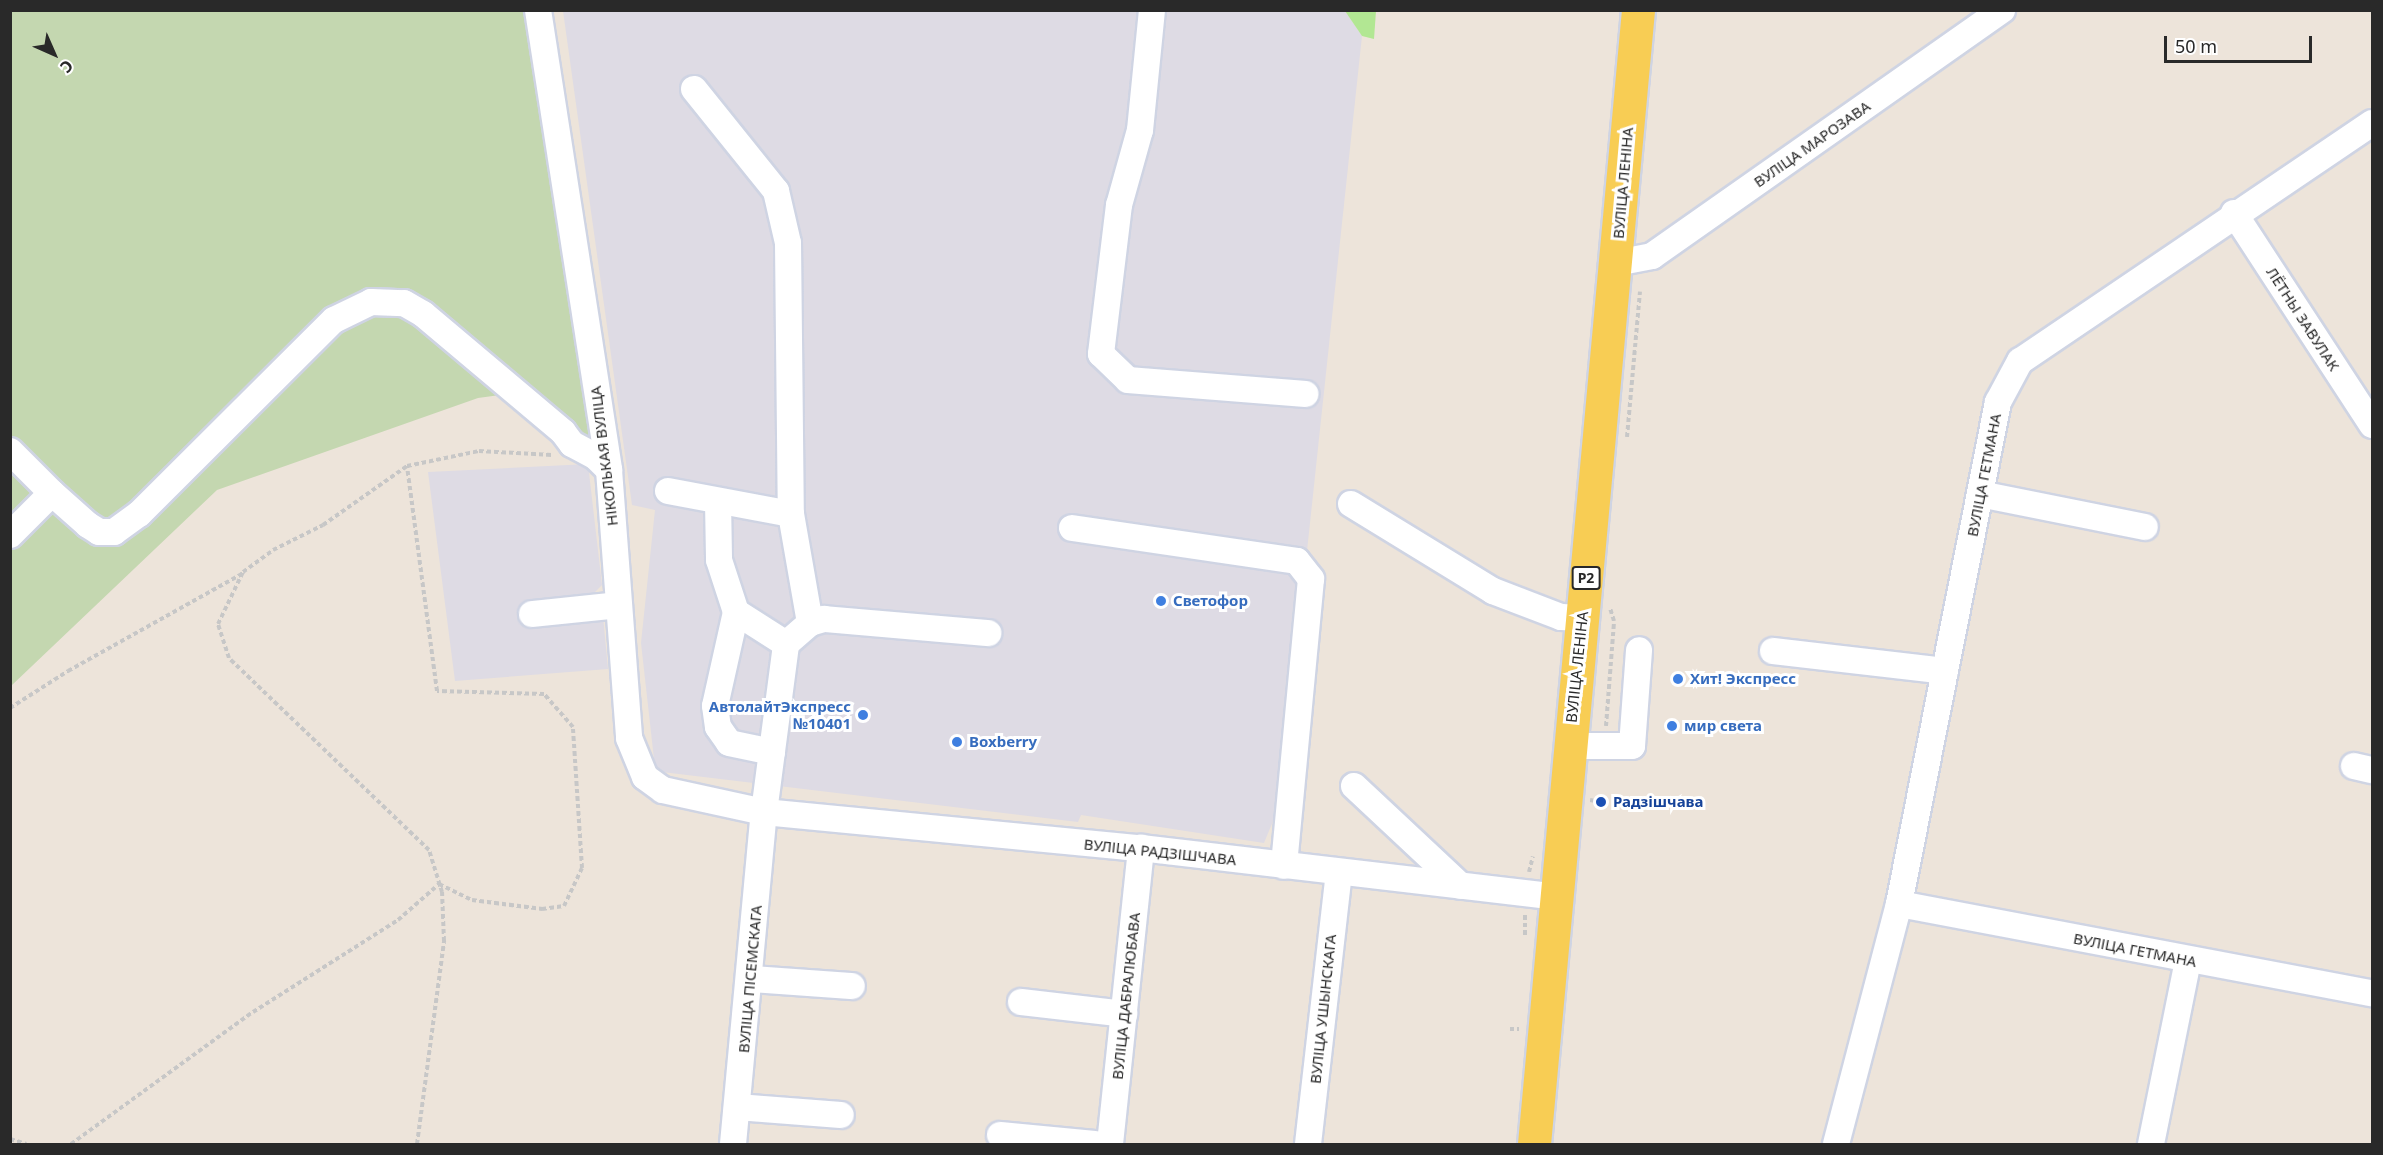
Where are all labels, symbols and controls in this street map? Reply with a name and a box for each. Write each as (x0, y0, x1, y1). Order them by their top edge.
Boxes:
north arrow (24, 24, 84, 84)
scale bar (2167, 24, 2316, 62)
text: 50 m (2175, 34, 2217, 58)
text: С (55, 55, 78, 78)
street label: ВУЛІЦА МАРОЗАВА (1750, 97, 1874, 191)
street label: ВУЛІЦА ЛЕНІНА (1609, 126, 1637, 240)
street label: ЛЁТНЫ ЗАВУЛАК (2263, 264, 2343, 374)
street label: НІКОЛЬКАЯ ВУЛІЦА (586, 385, 622, 527)
street label: ВУЛІЦА ГЕТМАНА (1963, 412, 2005, 538)
road number: Р2 (1571, 567, 1601, 589)
place label: Светофор (1173, 592, 1248, 610)
marker: Светофор (1154, 594, 1168, 608)
street label: ВУЛІЦА ЛЕНІНА (1562, 610, 1592, 724)
place label: Хит! Экспресс (1690, 670, 1796, 688)
marker: Хит! Экспресс (1671, 672, 1685, 686)
place label: АвтолайтЭкспресс №10401 (709, 697, 851, 732)
marker: АвтолайтЭкспресс №10401 (856, 708, 870, 722)
place label: мир света (1684, 717, 1762, 735)
marker: мир света (1665, 719, 1679, 733)
place label: Boxberry (969, 733, 1037, 751)
marker: Boxberry (950, 735, 964, 749)
place label: Радзішчава (1613, 793, 1703, 811)
marker: Радзішчава (1594, 795, 1608, 809)
street label: ВУЛІЦА РАДЗІШЧАВА (1083, 835, 1237, 869)
street label: ВУЛІЦА ПІСЕМСКАГА (735, 904, 765, 1054)
street label: ВУЛІЦА ДАБРАЛЮБАВА (1108, 911, 1144, 1081)
street label: ВУЛІЦА ГЕТМАНА (2072, 929, 2198, 971)
street label: ВУЛІЦА УШЫНСКАГА (1306, 933, 1340, 1085)

